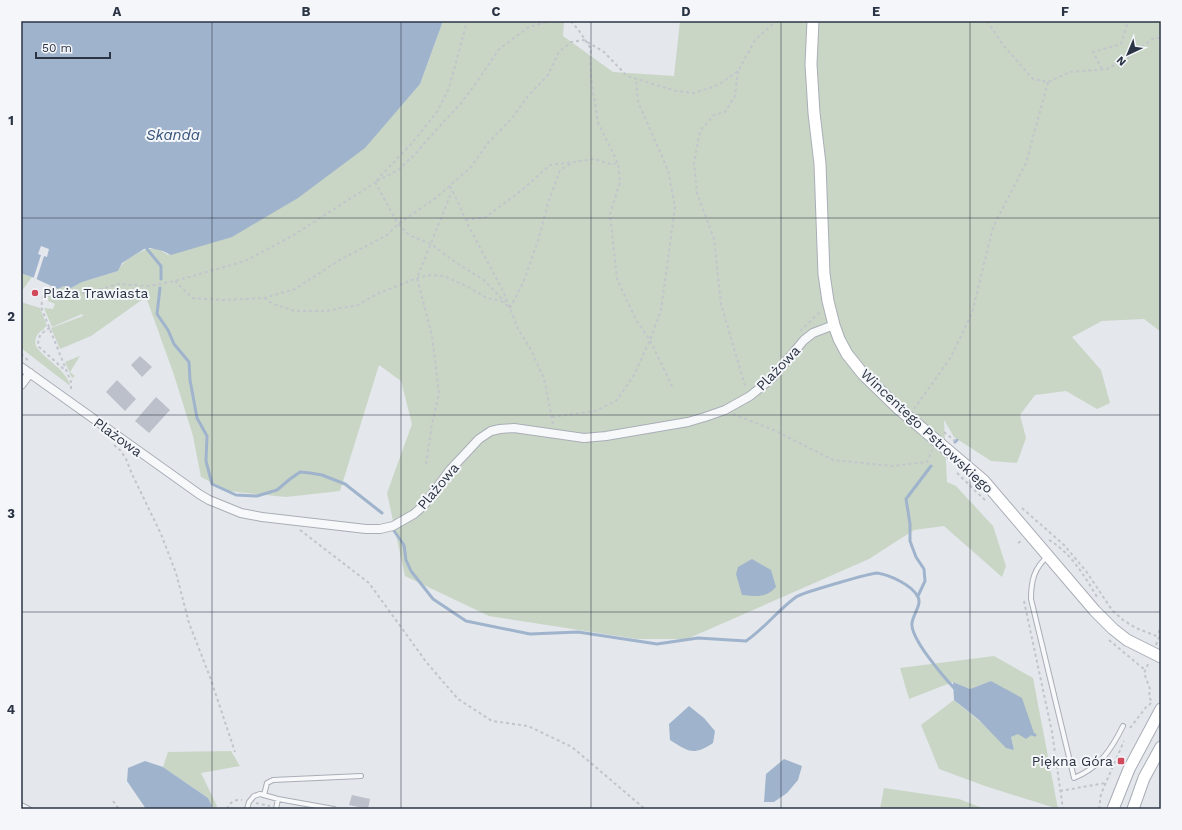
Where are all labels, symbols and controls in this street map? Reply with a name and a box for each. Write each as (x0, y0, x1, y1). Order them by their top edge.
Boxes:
text: A (113, 4, 122, 19)
text: B (302, 4, 311, 19)
text: C (492, 4, 501, 19)
text: D (681, 4, 691, 19)
text: E (872, 4, 880, 19)
text: F (1061, 4, 1069, 19)
scale bar (36, 34, 110, 60)
north arrow (1108, 34, 1148, 74)
text: 50 m (42, 41, 72, 55)
text: N (1114, 53, 1129, 68)
text: 1 (8, 113, 14, 128)
water label: Skanda (146, 126, 200, 144)
place label: Plaża Trawiasta (43, 285, 149, 301)
marker: Plaża Trawiasta (30, 288, 40, 298)
text: 2 (7, 309, 15, 324)
street label: Plażowa (753, 342, 803, 394)
street label: Wincentego Pstrowskiego (858, 366, 996, 496)
street label: Plażowa (91, 414, 145, 460)
street label: Plażowa (414, 459, 462, 513)
text: 3 (7, 506, 15, 521)
text: 4 (7, 702, 16, 717)
place label: Piękna Góra (1032, 753, 1113, 769)
marker: Piękna Góra (1116, 756, 1126, 766)

